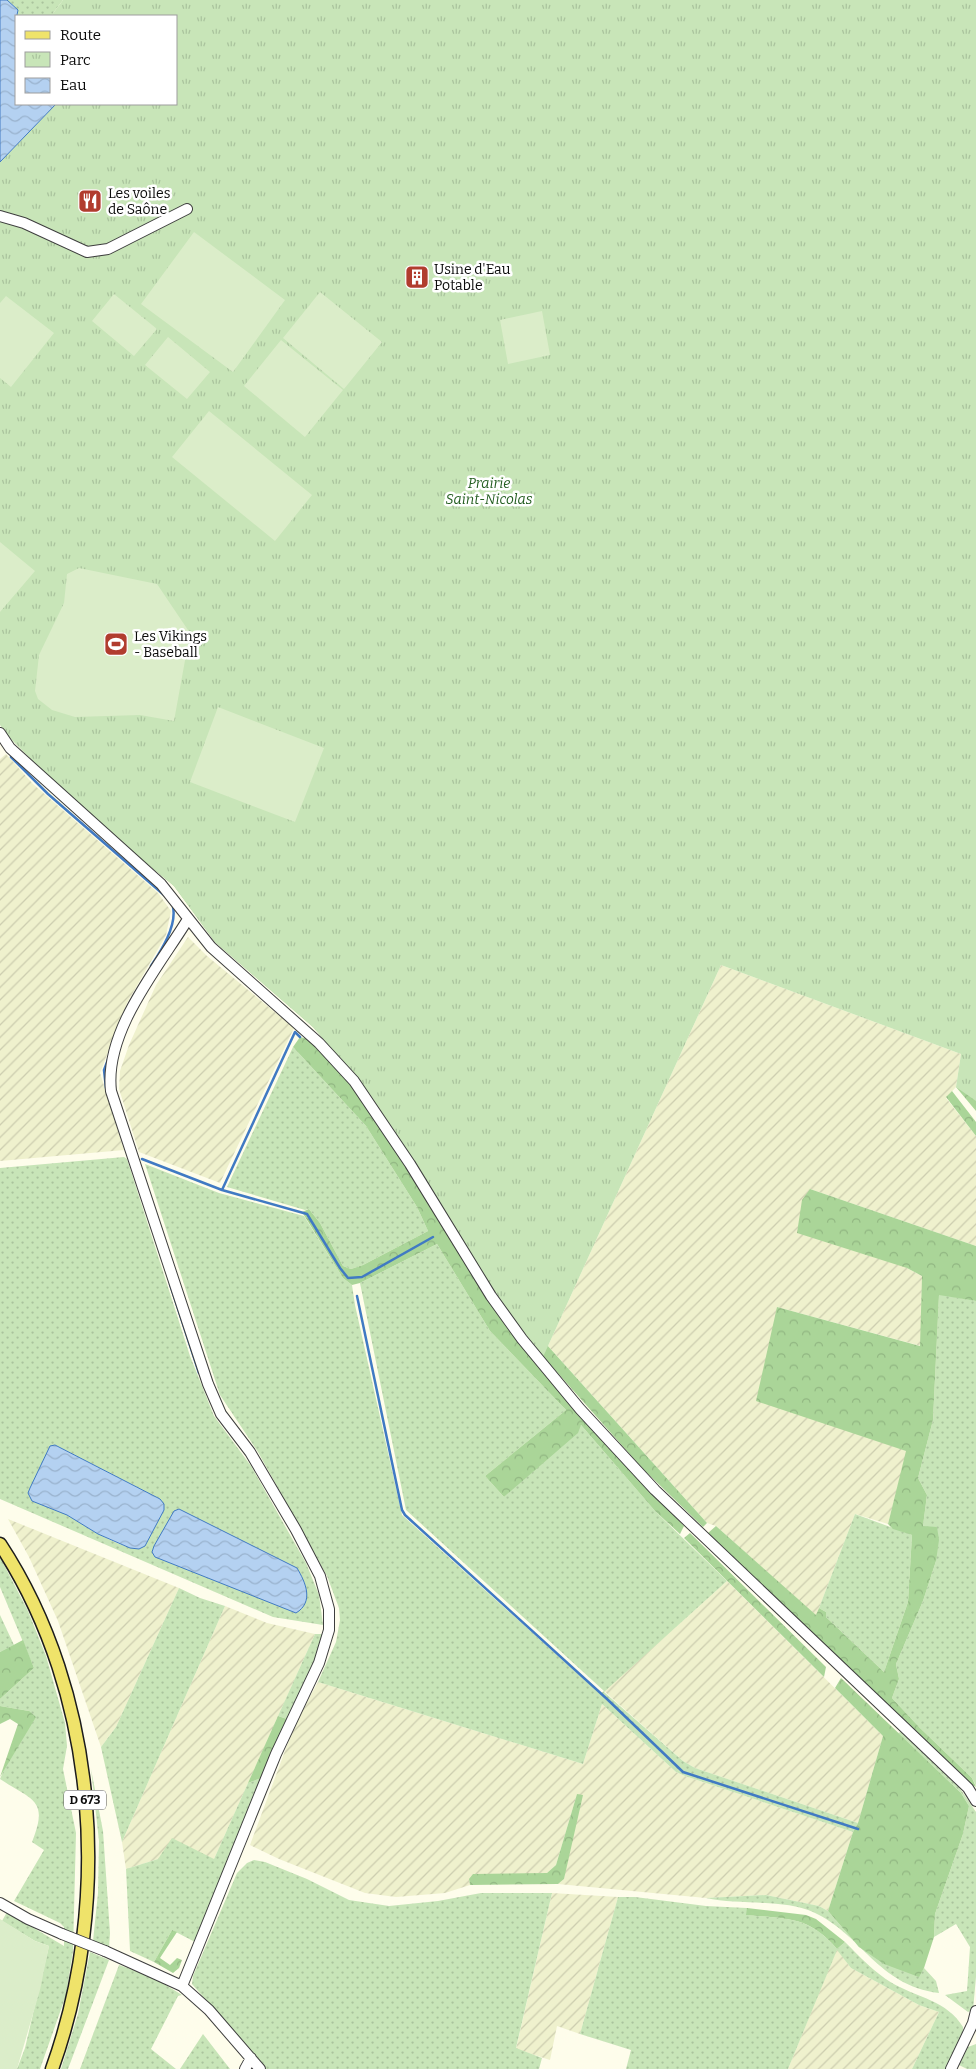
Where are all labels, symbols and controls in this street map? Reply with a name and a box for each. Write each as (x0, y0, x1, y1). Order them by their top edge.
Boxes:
legend (15, 15, 178, 105)
text: Route (60, 26, 101, 44)
text: Parc (60, 51, 91, 69)
text: Eau (60, 76, 87, 94)
place label: Les voiles de Saône (108, 185, 170, 218)
restaurant icon: Les voiles de Saône (77, 188, 103, 214)
place label: Usine d'Eau Potable (434, 261, 511, 294)
building icon: Usine d'Eau Potable (404, 264, 430, 290)
park label: Prairie Saint-Nicolas (446, 475, 533, 508)
place label: Les Vikings - Baseball (134, 628, 207, 661)
sports icon: Les Vikings - Baseball (103, 631, 129, 657)
road number: D 673 (64, 1790, 106, 1810)

